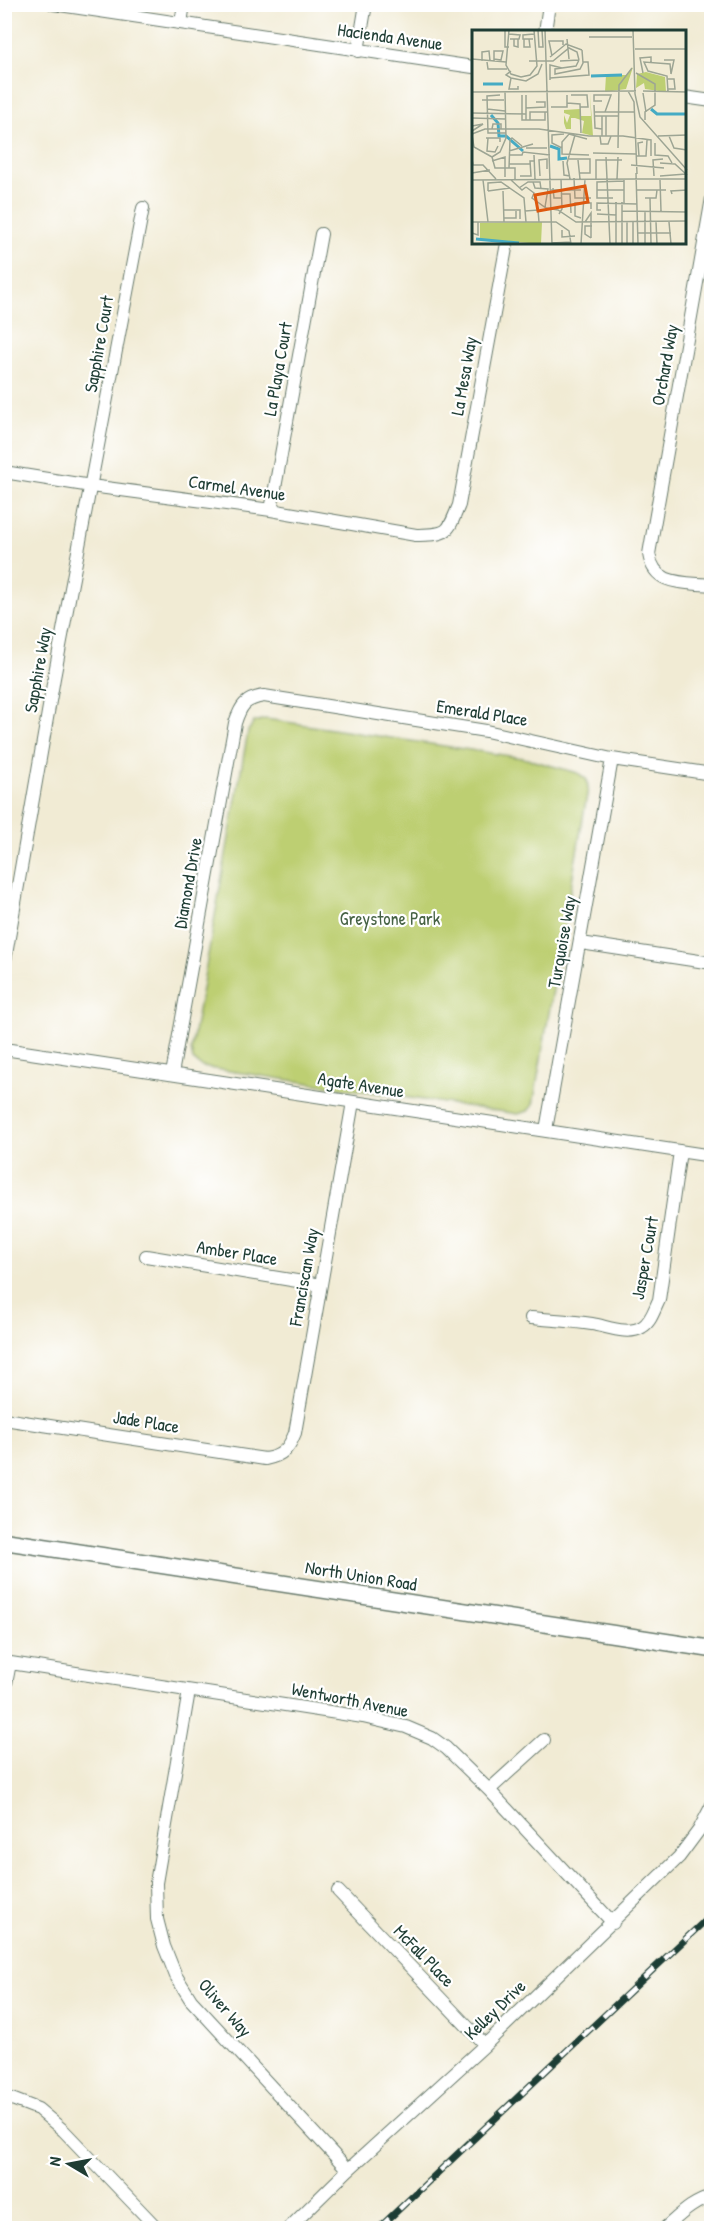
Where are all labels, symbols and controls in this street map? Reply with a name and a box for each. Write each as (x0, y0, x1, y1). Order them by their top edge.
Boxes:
street label: Hacienda Avenue (336, 17, 444, 56)
inset map (472, 30, 686, 244)
street label: Sapphire Court (78, 293, 119, 394)
street label: La Playa Court (257, 319, 298, 418)
street label: Orchard Way (645, 322, 684, 408)
street label: La Mesa Way (444, 334, 483, 417)
street label: Carmel Avenue (187, 468, 287, 507)
street label: Sapphire Way (18, 625, 57, 715)
street label: Emerald Place (435, 693, 529, 732)
street label: Diamond Drive (167, 835, 208, 931)
street label: Turquoise Way (541, 893, 582, 990)
park label: Greystone Park (340, 906, 441, 931)
street label: Agate Avenue (316, 1065, 406, 1104)
street label: Jasper Court (625, 1214, 664, 1301)
street label: Franciscan Way (282, 1226, 324, 1329)
street label: Amber Place (195, 1234, 279, 1271)
street label: Jade Place (111, 1404, 181, 1439)
street label: North Union Road (303, 1554, 419, 1597)
street label: Wentworth Avenue (289, 1676, 411, 1723)
street label: McFall Place (388, 1919, 460, 1992)
street label: Oliver Way (193, 1973, 258, 2043)
street label: Kelley Drive (458, 1974, 531, 2045)
north arrow (39, 2134, 99, 2194)
text: N (43, 2155, 66, 2167)

